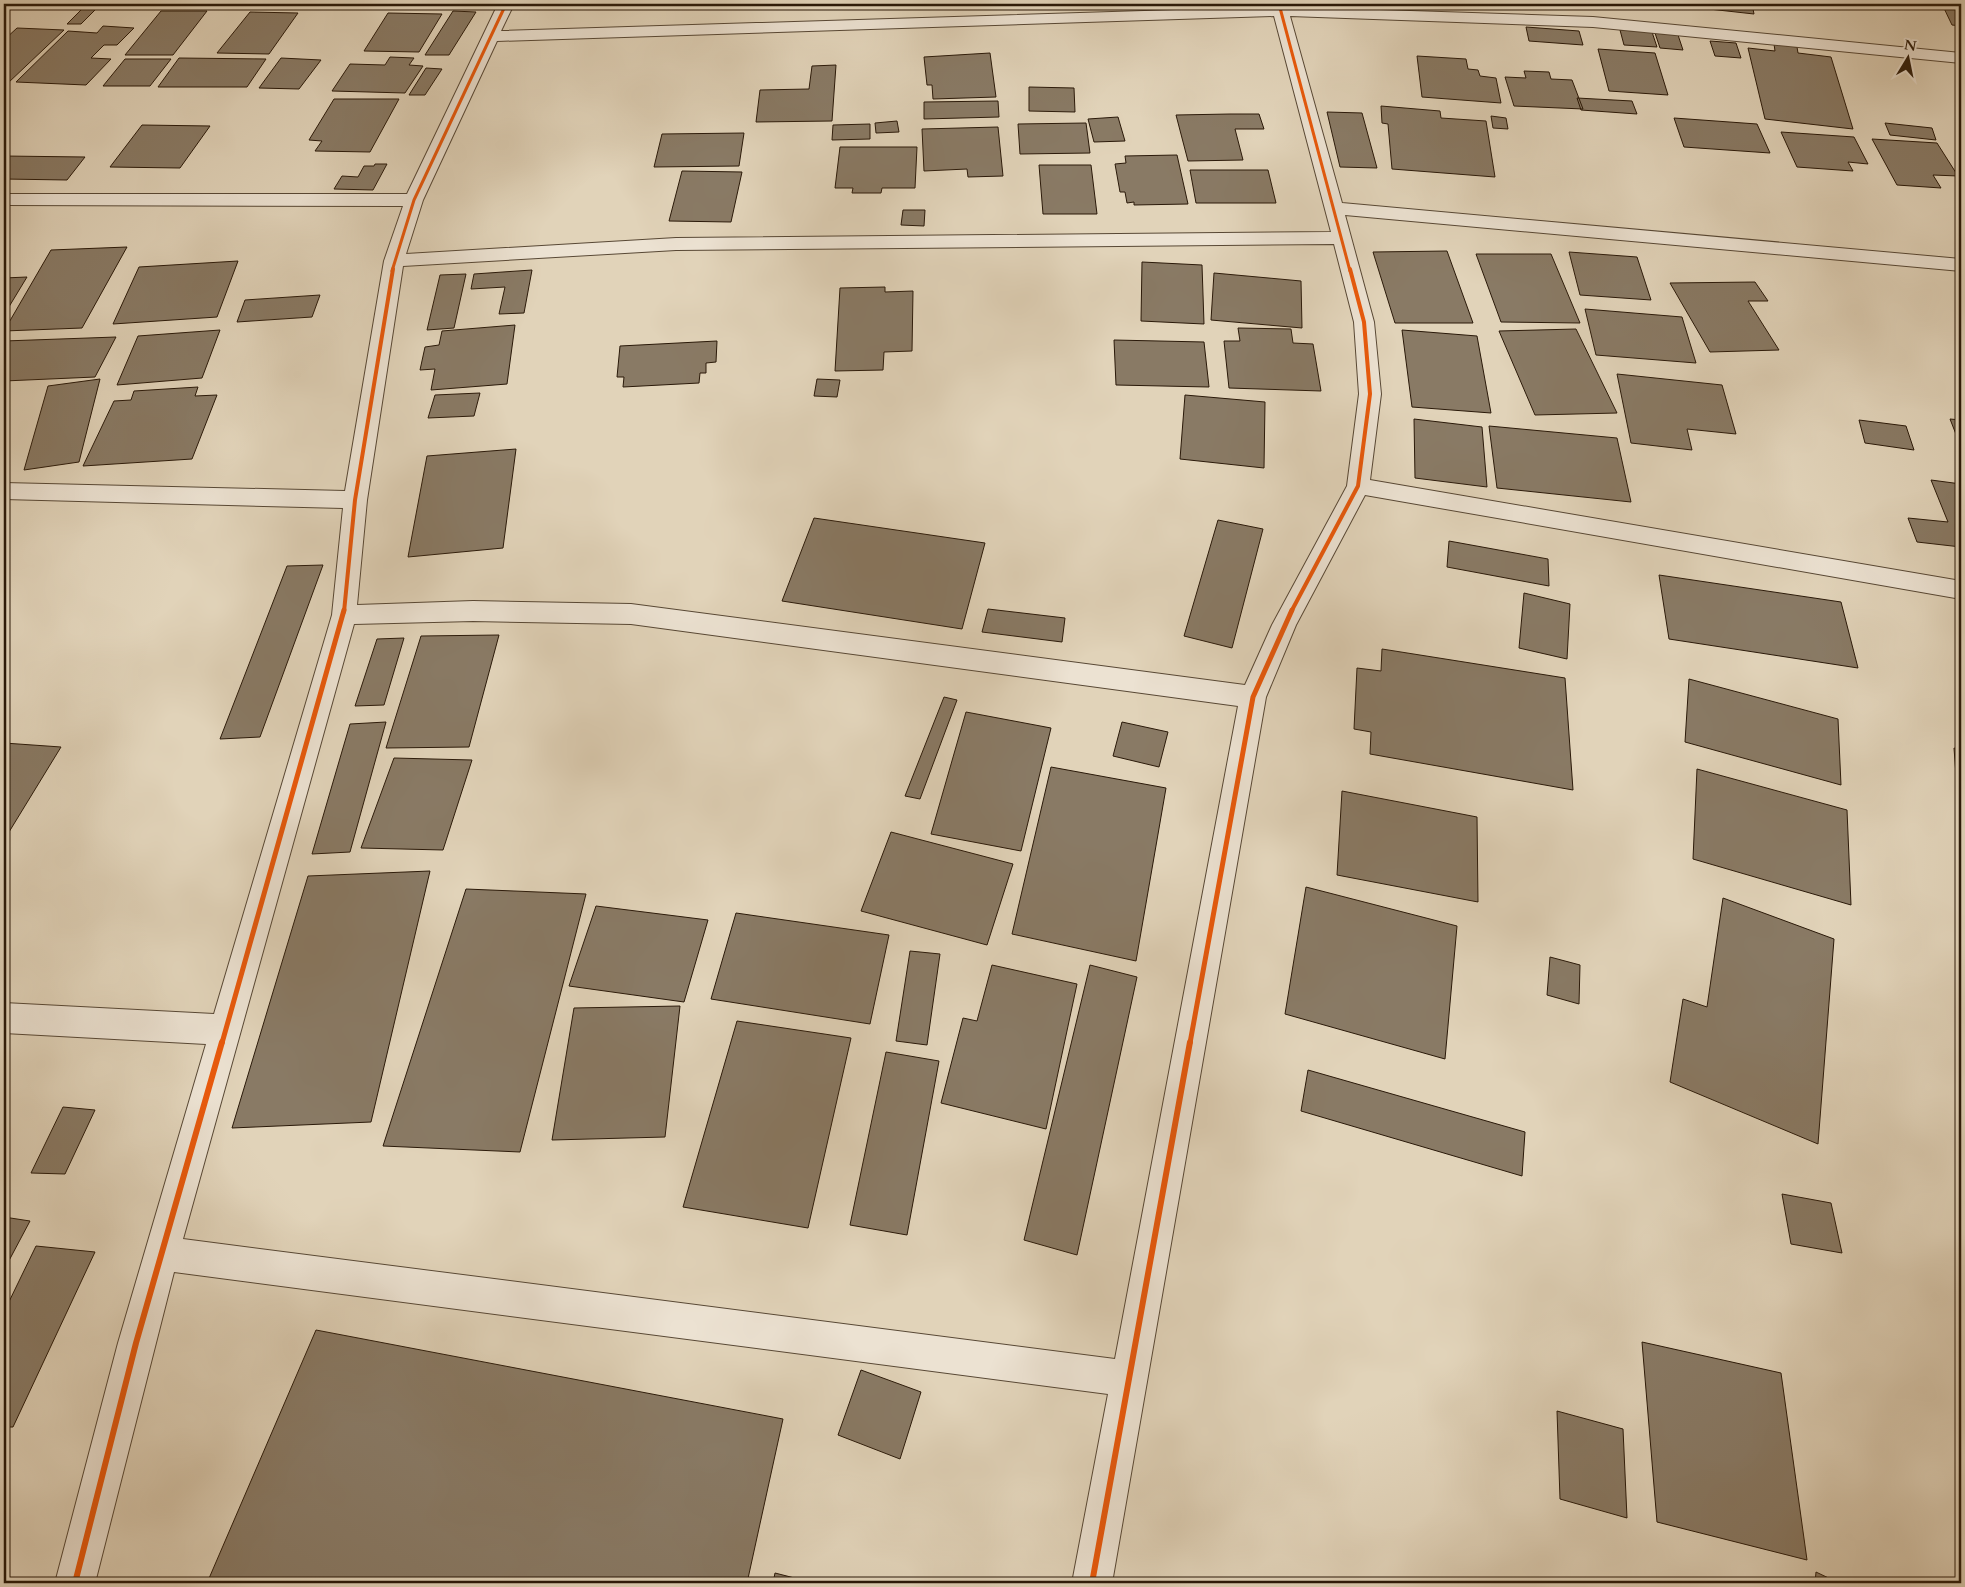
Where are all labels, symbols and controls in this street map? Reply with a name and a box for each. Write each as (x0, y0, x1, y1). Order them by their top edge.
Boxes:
north arrow (1882, 32, 1932, 82)
text: N (1903, 35, 1918, 56)

